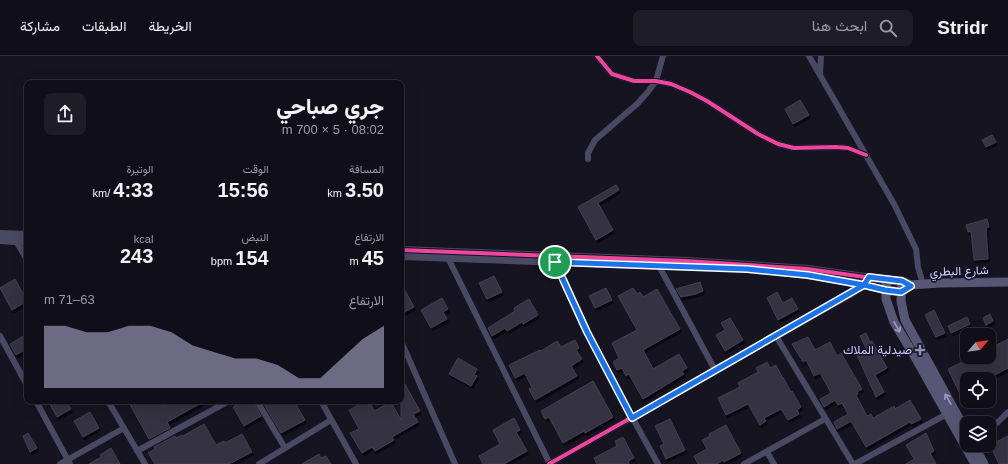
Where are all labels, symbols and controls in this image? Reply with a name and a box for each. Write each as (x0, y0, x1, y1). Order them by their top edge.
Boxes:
search box (633, 10, 913, 46)
text: ابحث هنا (812, 17, 867, 34)
icon: search (877, 17, 899, 39)
text: Stridr (937, 17, 988, 38)
text: مشاركة (20, 18, 60, 34)
text: الطبقات (82, 18, 126, 34)
text: الخريطة (148, 18, 192, 34)
button: share (44, 93, 86, 135)
text: جري صباحي (276, 94, 384, 119)
text: 08:02 · 5 × 700 m (282, 122, 384, 137)
text: الوتيرة (126, 163, 153, 175)
text: الوقت (243, 163, 269, 175)
text: المسافة (349, 163, 384, 175)
text: 4:33 (113, 179, 153, 201)
text: 15:56 (218, 179, 269, 201)
text: 3.50 (345, 179, 384, 201)
text: /km (93, 187, 113, 199)
text: km (327, 187, 345, 199)
text: النبض (241, 231, 269, 243)
text: الارتفاع (354, 231, 384, 243)
text: kcal (134, 233, 153, 245)
text: 243 (120, 245, 153, 267)
pin (538, 245, 572, 279)
text: 154 (235, 247, 269, 269)
text: 45 (362, 247, 384, 269)
icon: arrive (544, 251, 566, 273)
text: bpm (211, 255, 235, 267)
text: m (350, 255, 362, 267)
street label: شارع البطري (929, 263, 989, 282)
text: 63–71 m (44, 292, 95, 307)
text: الارتفاع (349, 293, 384, 308)
one-way arrow (894, 321, 902, 333)
north arrow (960, 328, 996, 364)
map controls (960, 328, 996, 452)
place label: صيدلية الملاك (843, 343, 912, 357)
marker: صيدلية الملاك (915, 345, 925, 355)
button: locate (960, 372, 996, 408)
one-way arrow (944, 393, 952, 405)
button: layers (960, 416, 996, 452)

